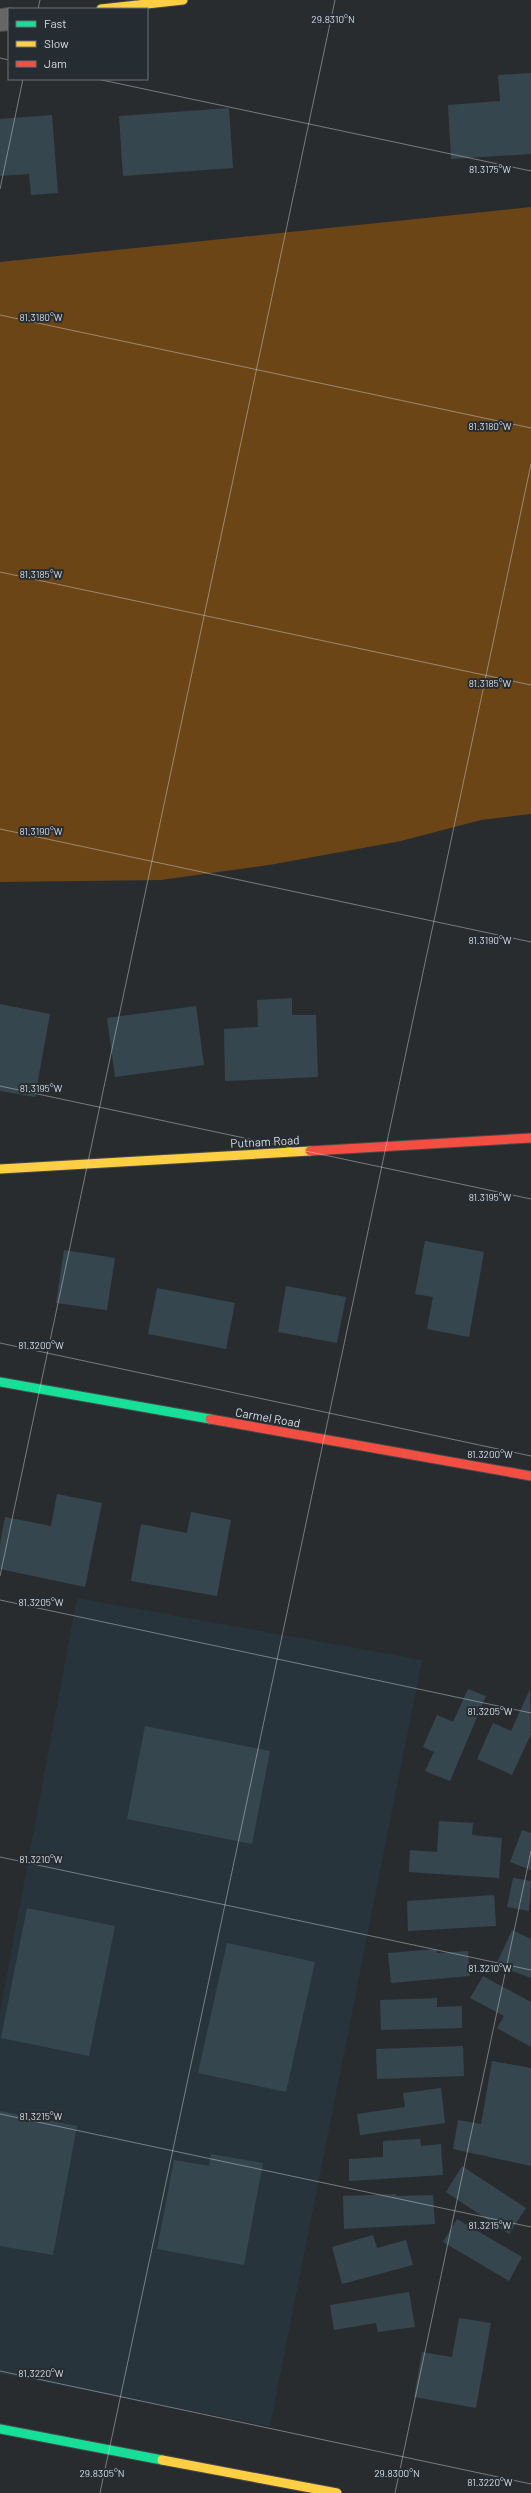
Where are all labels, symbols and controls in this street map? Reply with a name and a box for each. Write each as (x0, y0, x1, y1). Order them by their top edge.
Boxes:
legend (8, 8, 148, 80)
text: 29.8310°N (311, 13, 355, 25)
text: Fast (44, 16, 67, 30)
text: Slow (44, 36, 69, 50)
text: Jam (44, 56, 67, 70)
text: 81.3175°W (469, 163, 511, 175)
text: 81.3180°W (19, 311, 63, 323)
text: 81.3180°W (468, 420, 512, 432)
text: 81.3185°W (20, 568, 63, 580)
text: 81.3185°W (469, 677, 512, 689)
text: 81.3190°W (19, 825, 63, 837)
text: 81.3190°W (468, 934, 512, 946)
text: 81.3195°W (20, 1082, 63, 1094)
street label: Putnam Road (230, 1132, 300, 1150)
text: 81.3195°W (469, 1191, 512, 1203)
text: 81.3200°W (18, 1339, 64, 1351)
street label: Carmel Road (234, 1404, 302, 1430)
text: 81.3200°W (467, 1448, 513, 1460)
text: 81.3205°W (18, 1596, 64, 1608)
text: 81.3205°W (467, 1705, 513, 1717)
text: 81.3210°W (19, 1853, 63, 1865)
text: 81.3210°W (468, 1962, 512, 1974)
text: 81.3215°W (20, 2110, 63, 2122)
text: 81.3215°W (469, 2219, 512, 2231)
text: 81.3220°W (18, 2367, 64, 2379)
text: 29.8305°N (79, 2467, 125, 2479)
text: 29.8300°N (374, 2467, 420, 2479)
text: 81.3220°W (467, 2476, 513, 2488)

